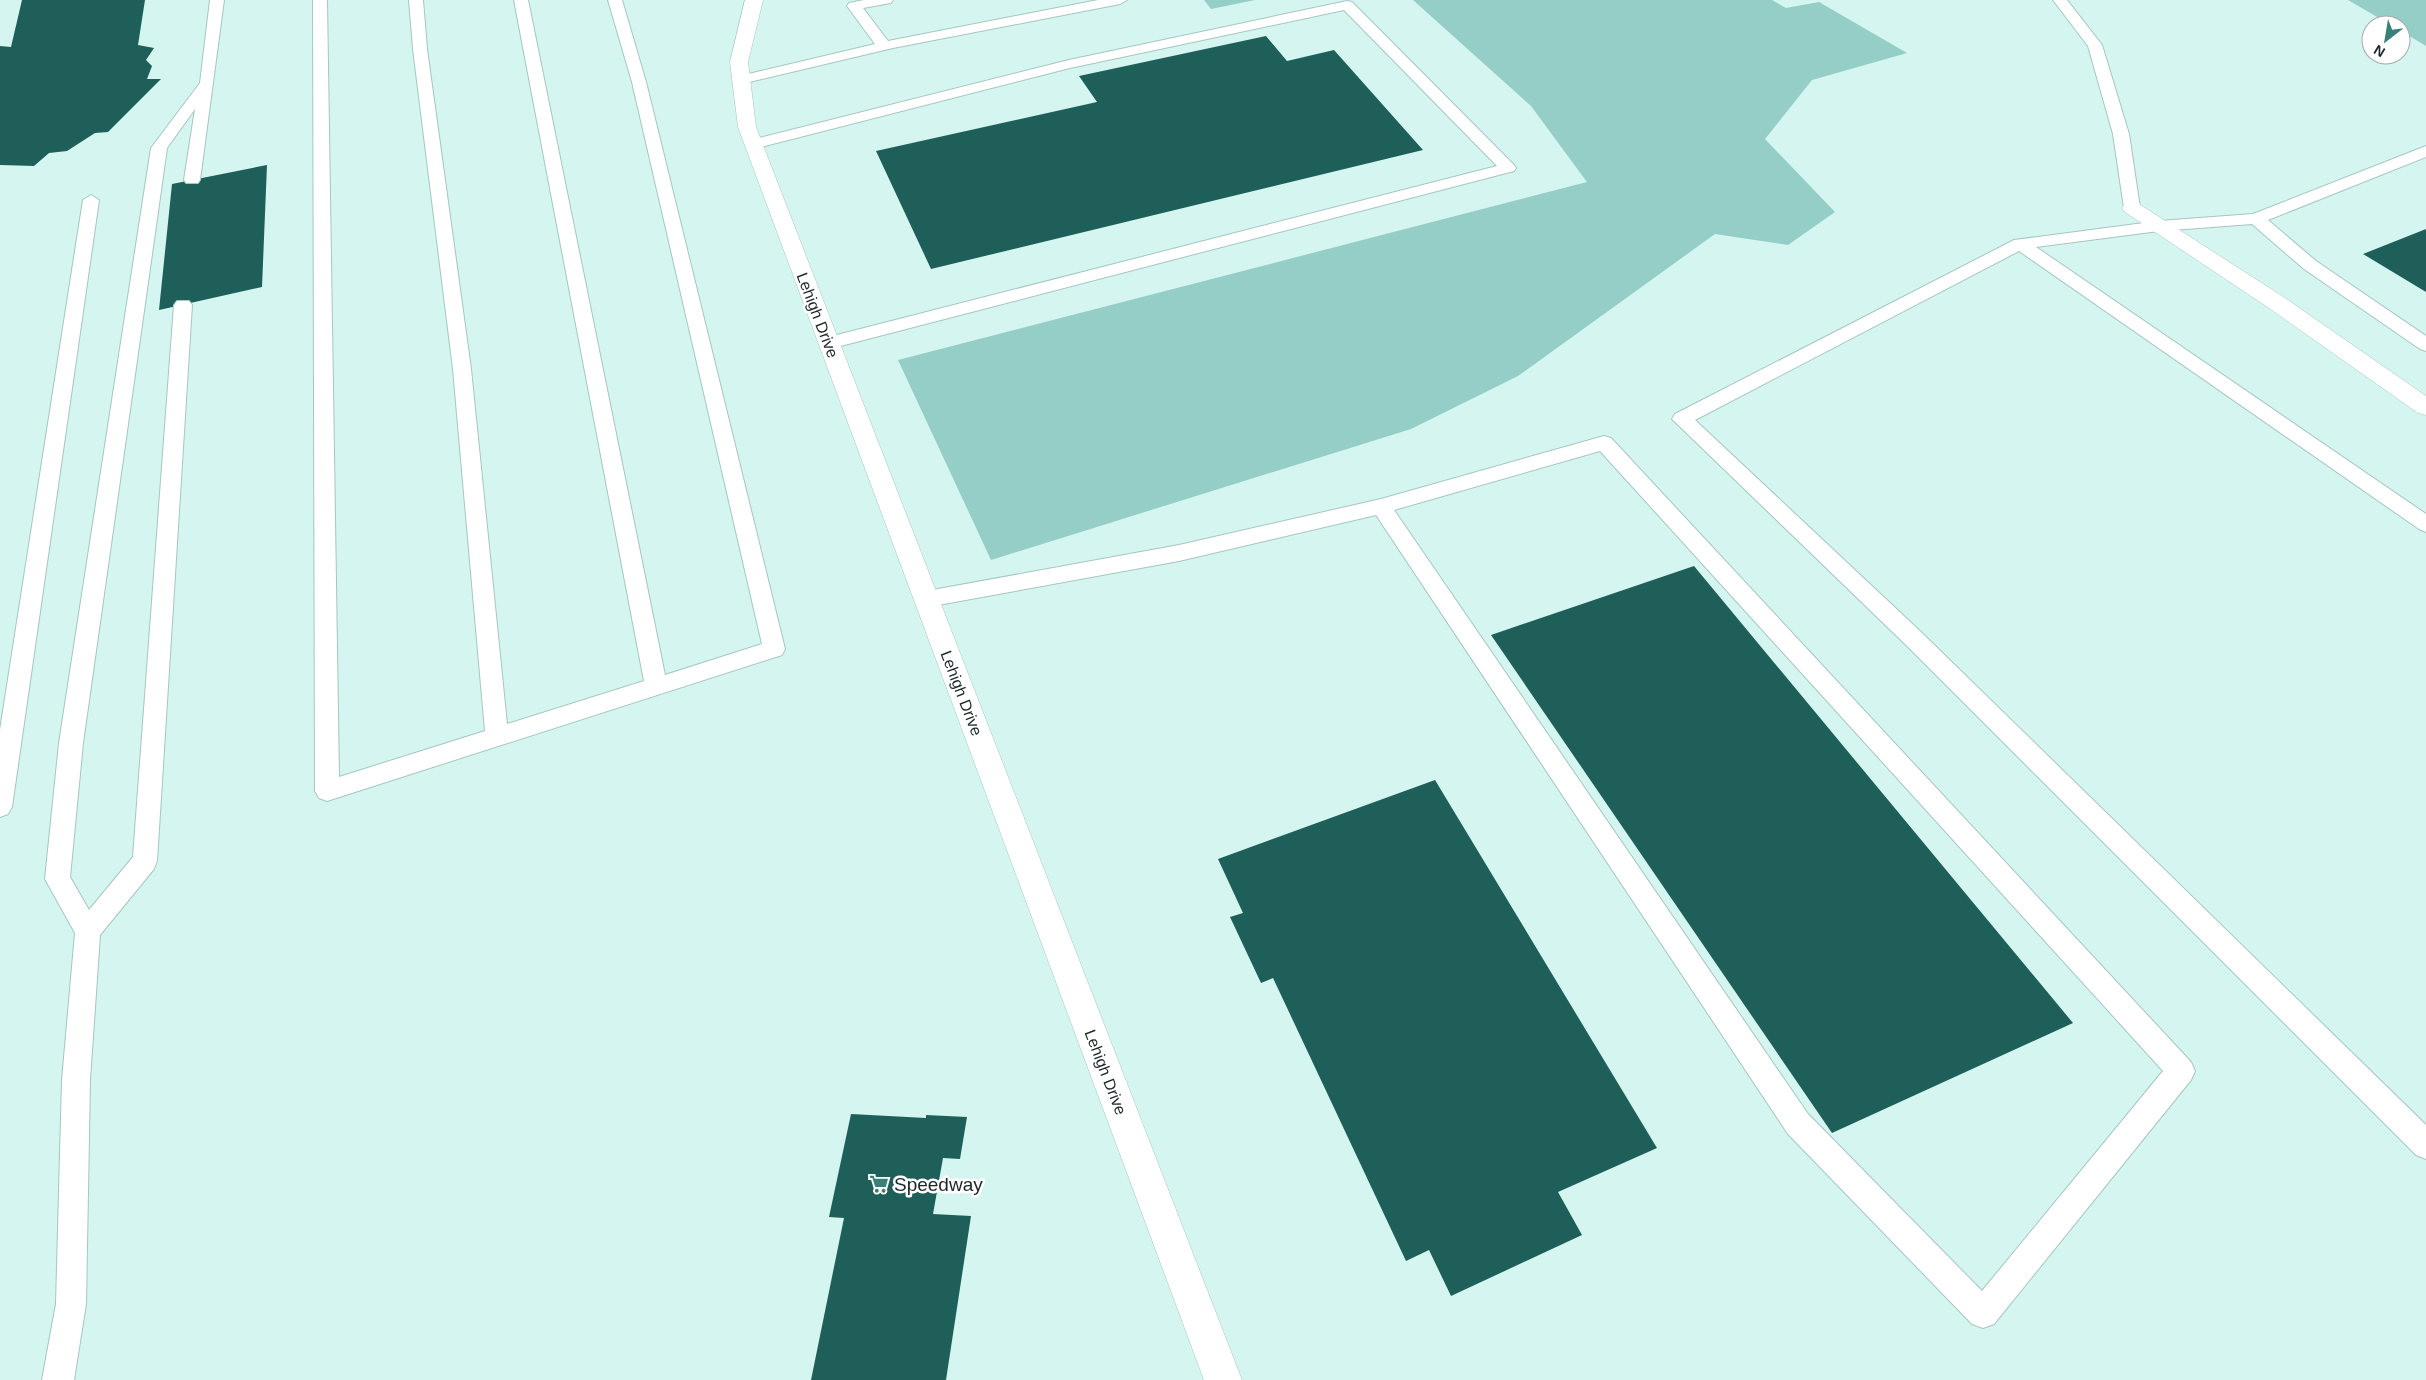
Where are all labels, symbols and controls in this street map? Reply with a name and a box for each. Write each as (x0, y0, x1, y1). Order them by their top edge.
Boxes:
north arrow (2361, 15, 2411, 65)
text: N (2371, 42, 2388, 61)
street label: Lehigh Drive (794, 270, 842, 360)
street label: Lehigh Drive (938, 648, 986, 738)
street label: Lehigh Drive (1082, 1027, 1130, 1117)
supermarket icon: Speedway (868, 1173, 890, 1195)
place label: Speedway (894, 1174, 983, 1195)

